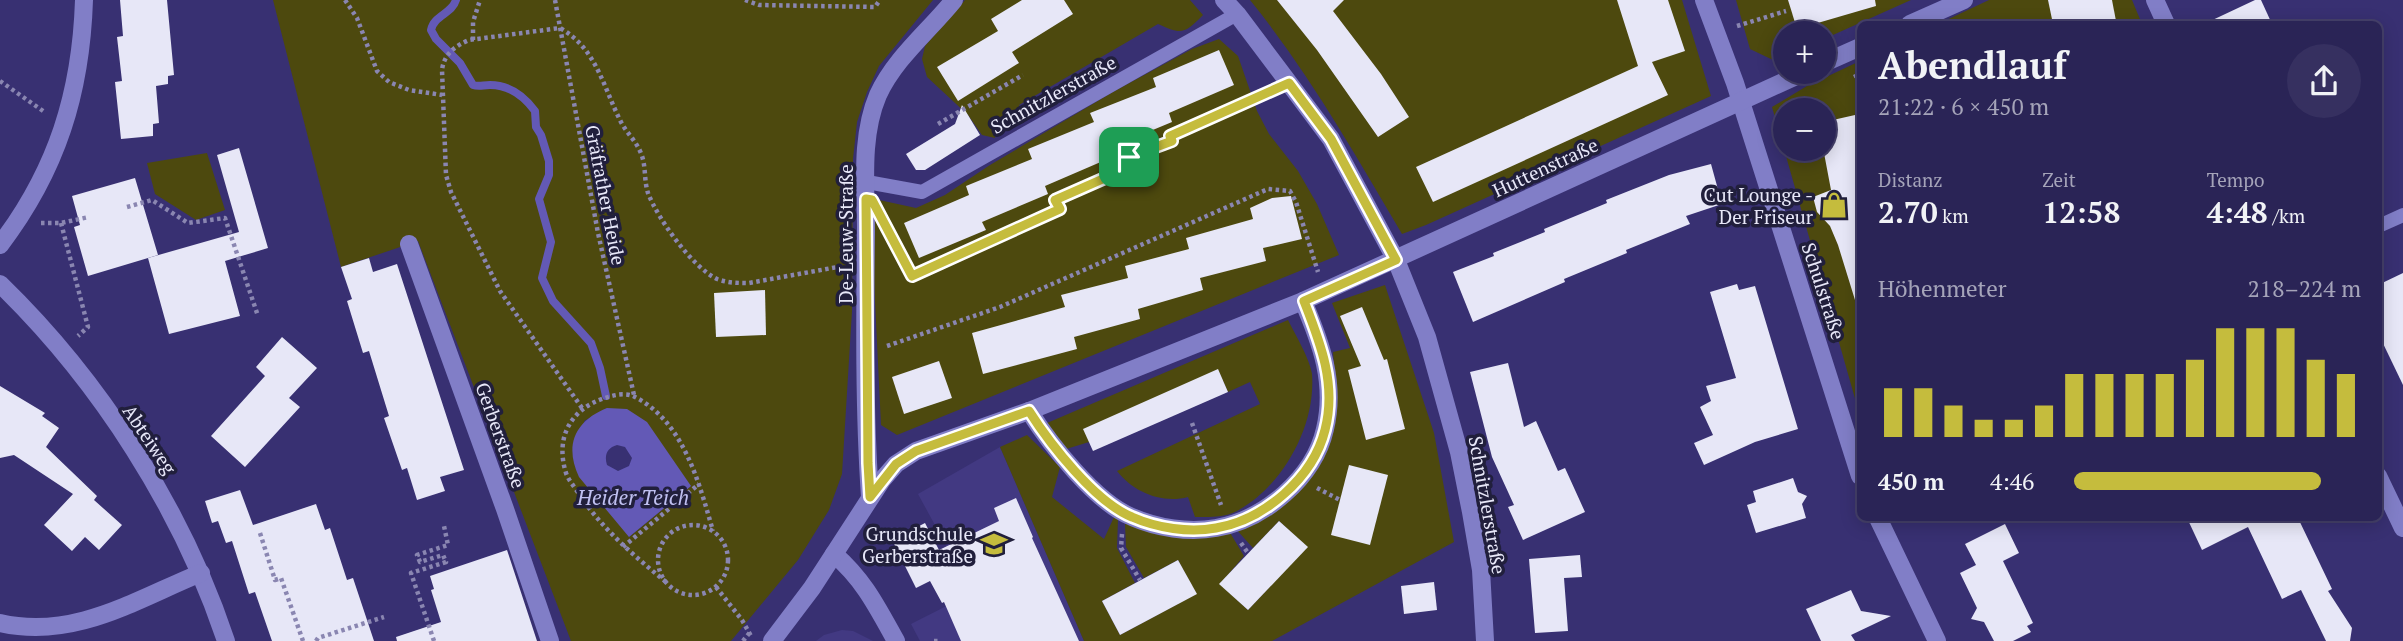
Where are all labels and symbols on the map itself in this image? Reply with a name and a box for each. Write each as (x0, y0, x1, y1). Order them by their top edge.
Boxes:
street label: Schnitzlerstraße (986, 49, 1120, 139)
street label: Gräfrather Heide (580, 123, 632, 267)
pin (1099, 127, 1159, 187)
street label: Huttenstraße (1488, 132, 1602, 202)
street label: De-Leuw-Straße (833, 164, 858, 304)
place label: Cut Lounge - Der Friseur (1704, 182, 1814, 229)
shop icon: Cut Lounge - Der Friseur (1819, 190, 1849, 220)
street label: Schulstraße (1797, 239, 1851, 343)
street label: Gerberstraße (470, 379, 532, 491)
street label: Abteiweg (118, 399, 183, 479)
street label: Schnitzlerstraße (1464, 434, 1512, 576)
water label: Heider Teich (576, 483, 689, 511)
place label: Grundschule Gerberstraße (862, 521, 973, 568)
school or university icon: Grundschule Gerberstraße (979, 529, 1009, 559)

